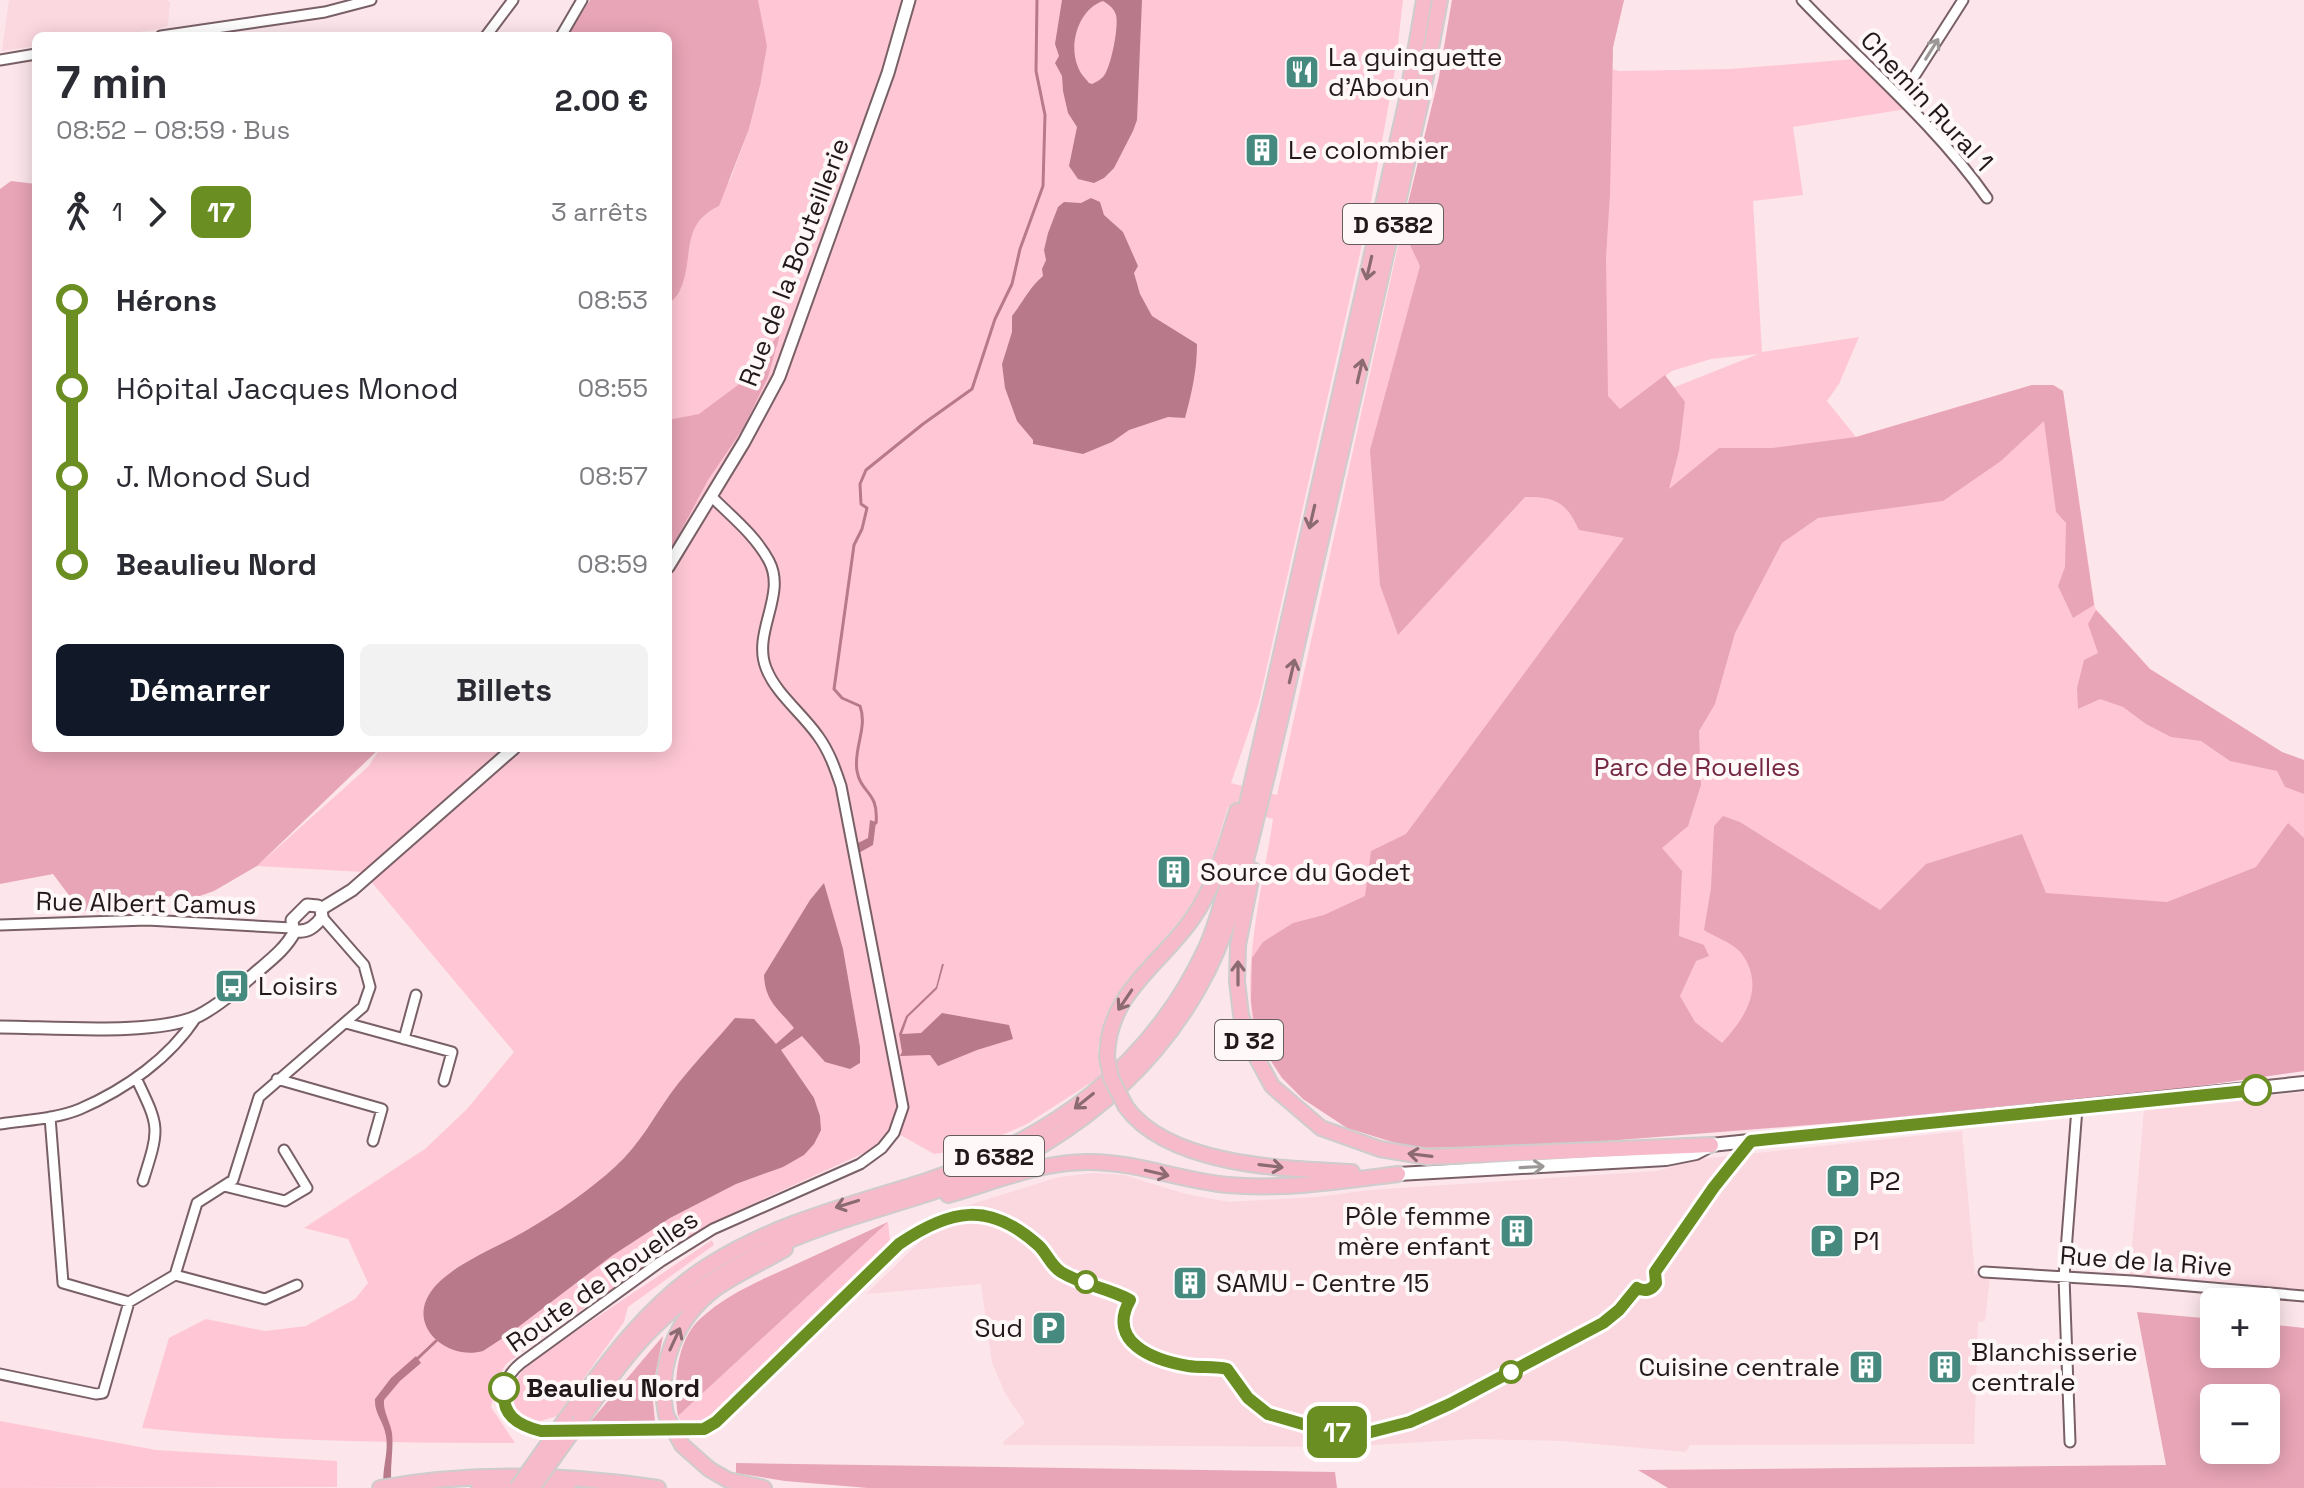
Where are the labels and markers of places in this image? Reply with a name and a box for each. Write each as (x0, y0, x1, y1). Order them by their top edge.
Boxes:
place label: La guinguette d'Aboun (1328, 40, 1502, 104)
restaurant icon: La guinguette d'Aboun (1283, 53, 1321, 91)
building icon: Le colombier (1243, 131, 1281, 169)
place label: Le colombier (1288, 133, 1449, 167)
building icon: Source du Godet (1155, 853, 1193, 891)
place label: Source du Godet (1200, 855, 1411, 889)
bus stop icon: Loisirs (213, 967, 251, 1005)
place label: Loisirs (258, 969, 338, 1003)
unlabelled marker (2241, 1075, 2271, 1105)
parking icon: P2 (1824, 1162, 1862, 1200)
place label: P2 (1869, 1164, 1900, 1198)
place label: Pôle femme mère enfant (1337, 1199, 1491, 1263)
building icon: Pôle femme mère enfant (1498, 1212, 1536, 1250)
parking icon: P1 (1808, 1222, 1846, 1260)
place label: P1 (1853, 1224, 1880, 1258)
building icon: SAMU - Centre 15 (1171, 1264, 1209, 1302)
place label: SAMU - Centre 15 (1216, 1266, 1429, 1300)
unlabelled marker (1075, 1271, 1097, 1293)
parking icon: Sud (1030, 1309, 1068, 1347)
place label: Sud (974, 1311, 1023, 1345)
place label: Blanchisserie centrale (1971, 1335, 2138, 1399)
building icon: Cuisine centrale (1847, 1348, 1885, 1386)
building icon: Blanchisserie centrale (1926, 1348, 1964, 1386)
place label: Cuisine centrale (1638, 1350, 1840, 1384)
unlabelled marker (1500, 1361, 1522, 1383)
place label: Beaulieu Nord (526, 1371, 700, 1405)
marker: Beaulieu Nord (489, 1373, 519, 1403)

